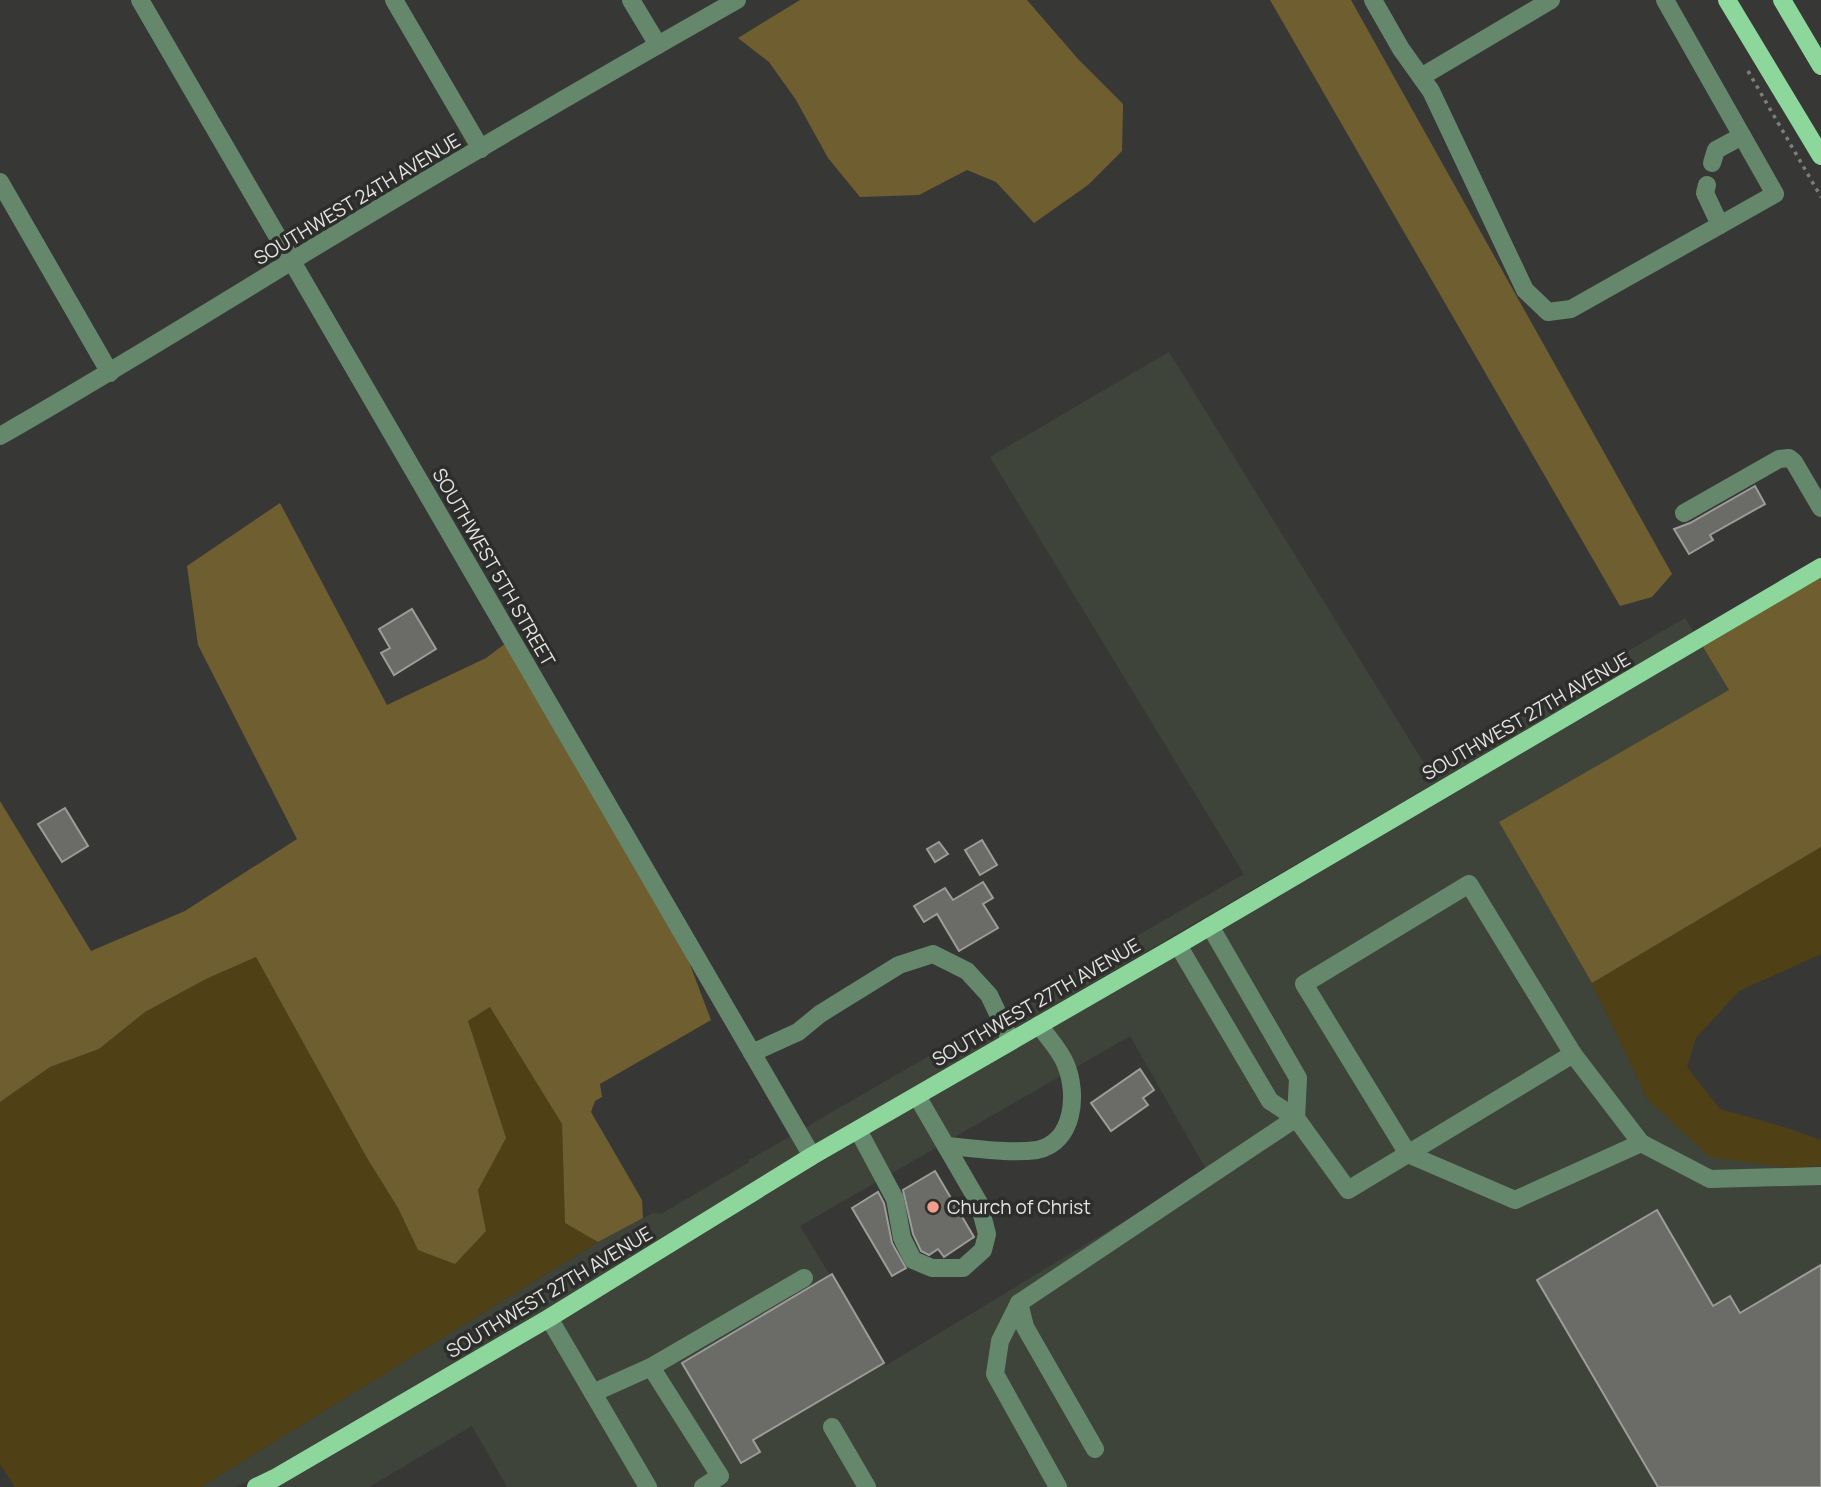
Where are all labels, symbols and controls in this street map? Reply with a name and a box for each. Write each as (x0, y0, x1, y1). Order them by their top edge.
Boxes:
street label: SOUTHWEST 24TH AVENUE (249, 127, 465, 271)
street label: SOUTHWEST 5TH STREET (427, 463, 562, 671)
street label: SOUTHWEST 27TH AVENUE (1417, 646, 1635, 786)
street label: SOUTHWEST 27TH AVENUE (927, 932, 1145, 1072)
place label: Church of Christ (947, 1194, 1091, 1220)
marker: Church of Christ (925, 1199, 941, 1215)
street label: SOUTHWEST 27TH AVENUE (441, 1220, 657, 1364)

